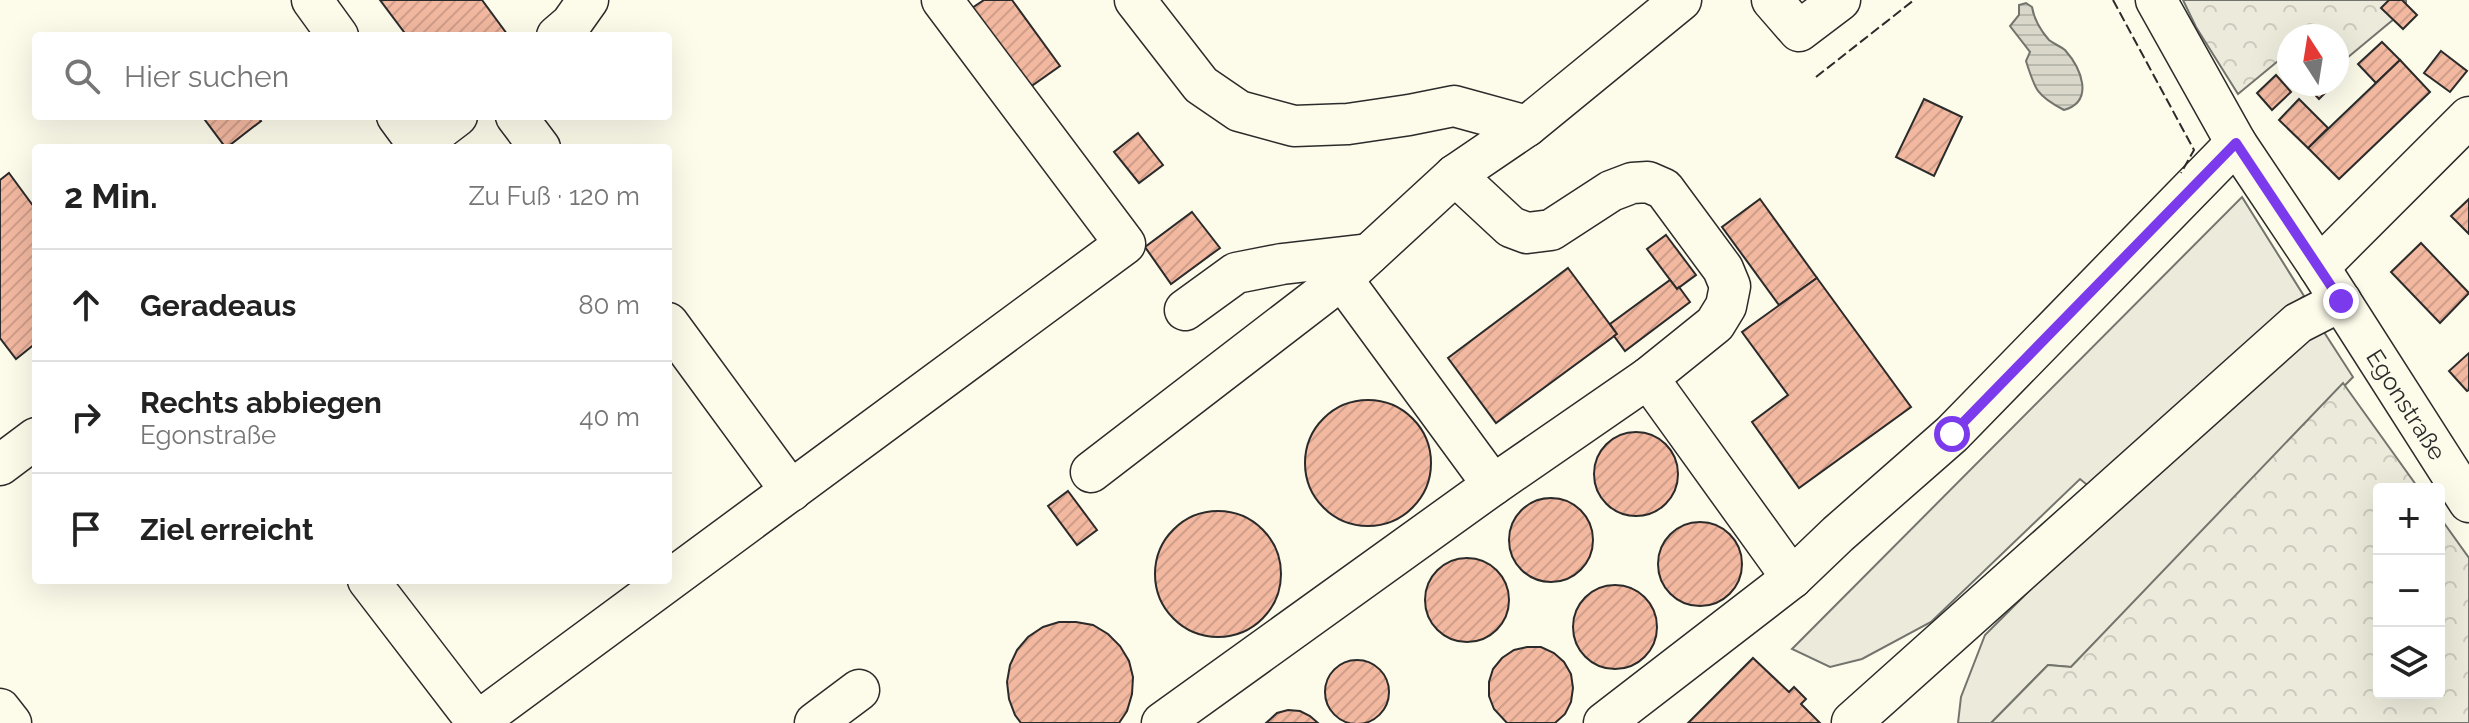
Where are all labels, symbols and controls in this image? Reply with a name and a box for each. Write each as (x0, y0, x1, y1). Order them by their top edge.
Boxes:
north arrow (2277, 24, 2349, 96)
search box (32, 32, 672, 120)
icon: search (60, 54, 104, 98)
text: Hier suchen (124, 59, 289, 94)
text: 2 Min. (64, 176, 158, 216)
text: Zu Fuß · 120 m (468, 181, 640, 211)
icon: ahead (64, 283, 108, 327)
route end (2323, 283, 2359, 319)
text: Geradeaus (140, 288, 296, 323)
text: 80 m (578, 290, 640, 320)
street label: Egonstraße (2361, 344, 2453, 465)
text: Rechts abbiegen (140, 385, 382, 420)
icon: right (64, 395, 108, 439)
text: 40 m (579, 402, 640, 432)
route start (1934, 416, 1970, 452)
text: Egonstraße (140, 420, 276, 450)
map controls (2373, 483, 2445, 699)
button: + (2373, 483, 2445, 555)
icon: arrive (64, 507, 108, 551)
text: Ziel erreicht (140, 512, 313, 547)
button: − (2373, 555, 2445, 627)
button: layers (2373, 627, 2445, 699)

